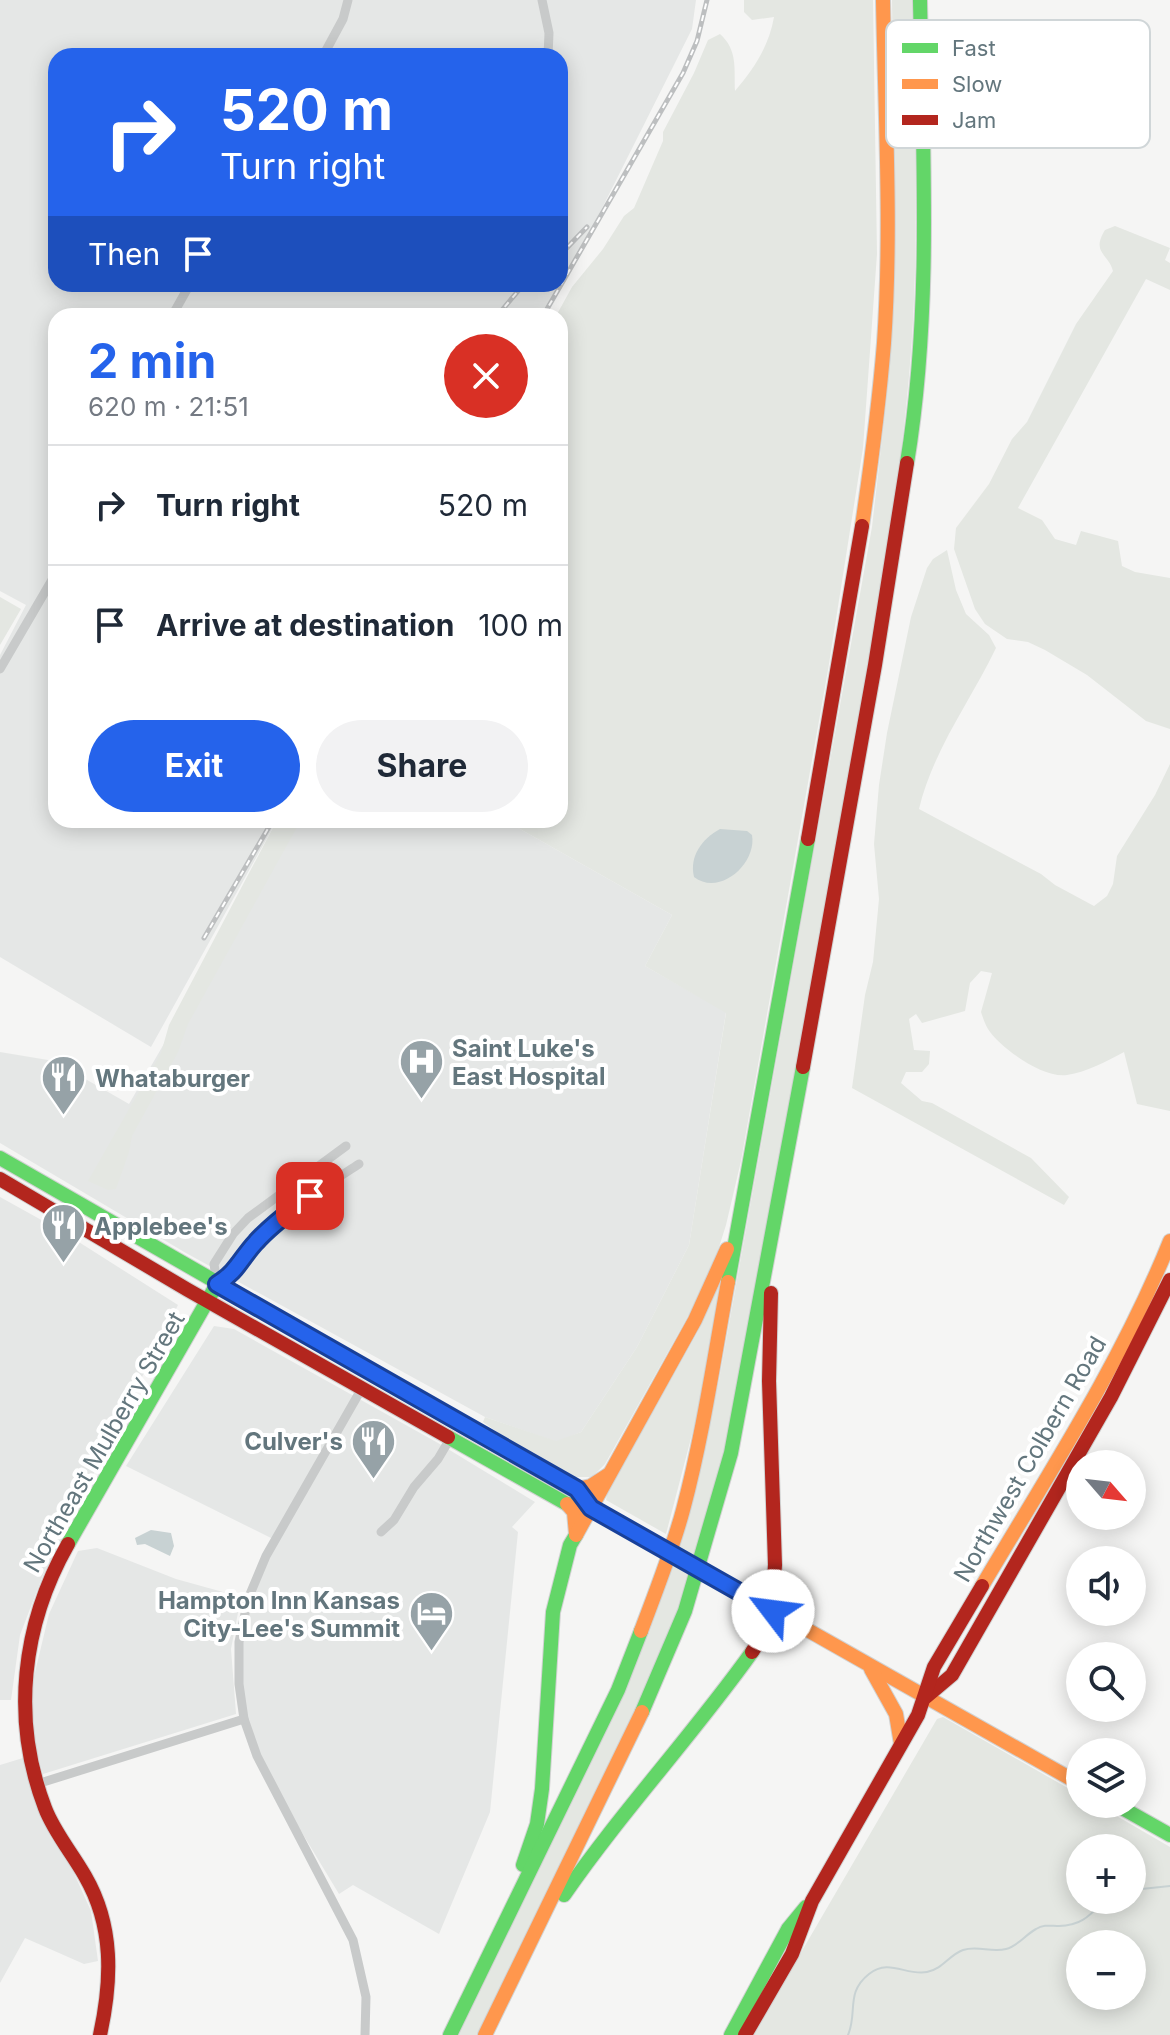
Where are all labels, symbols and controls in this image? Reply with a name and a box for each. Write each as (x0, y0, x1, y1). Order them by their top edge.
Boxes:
legend (886, 20, 1150, 148)
text: Fast (952, 35, 996, 61)
text: Slow (952, 71, 1002, 97)
text: 520 m (220, 76, 393, 144)
icon: right (88, 80, 192, 184)
text: Jam (952, 107, 996, 133)
text: Turn right (220, 144, 385, 188)
icon: arrive (176, 232, 220, 276)
text: Then (88, 236, 160, 272)
text: 2 min (88, 331, 216, 390)
button: close (444, 334, 528, 418)
text: 620 m · 21:51 (88, 391, 249, 422)
icon: right (88, 483, 132, 527)
text: Turn right (156, 487, 300, 523)
text: 520 m (438, 487, 528, 523)
icon: arrive (88, 603, 132, 647)
text: Arrive at destination (156, 607, 454, 643)
text: 100 m (478, 607, 563, 643)
button: Exit (88, 720, 300, 812)
button: Share (316, 720, 528, 812)
place label: Saint Luke's East Hospital (452, 1034, 606, 1091)
hospital icon: Saint Luke's East Hospital (397, 1038, 445, 1101)
restaurant icon: Whataburger (40, 1054, 88, 1117)
place label: Whataburger (95, 1064, 250, 1093)
pin (276, 1162, 344, 1230)
icon: arrive (288, 1174, 332, 1218)
restaurant icon: Applebee's (39, 1202, 87, 1265)
place label: Applebee's (94, 1212, 228, 1241)
street label: Northeast Mulberry Street (17, 1306, 191, 1577)
street label: Northwest Colbern Road (948, 1331, 1112, 1587)
restaurant icon: Culver's (350, 1417, 398, 1480)
place label: Culver's (244, 1427, 343, 1456)
north arrow (1066, 1450, 1146, 1530)
map controls (1066, 1450, 1146, 2010)
button: sound (1066, 1546, 1146, 1626)
position arrow (731, 1569, 815, 1653)
place label: Hampton Inn Kansas City-Lee's Summit (158, 1586, 400, 1643)
hotel icon: Hampton Inn Kansas City-Lee's Summit (407, 1590, 455, 1653)
button: search (1066, 1642, 1146, 1722)
button: layers (1066, 1738, 1146, 1818)
button: + (1066, 1834, 1146, 1914)
button: − (1066, 1930, 1146, 2010)

